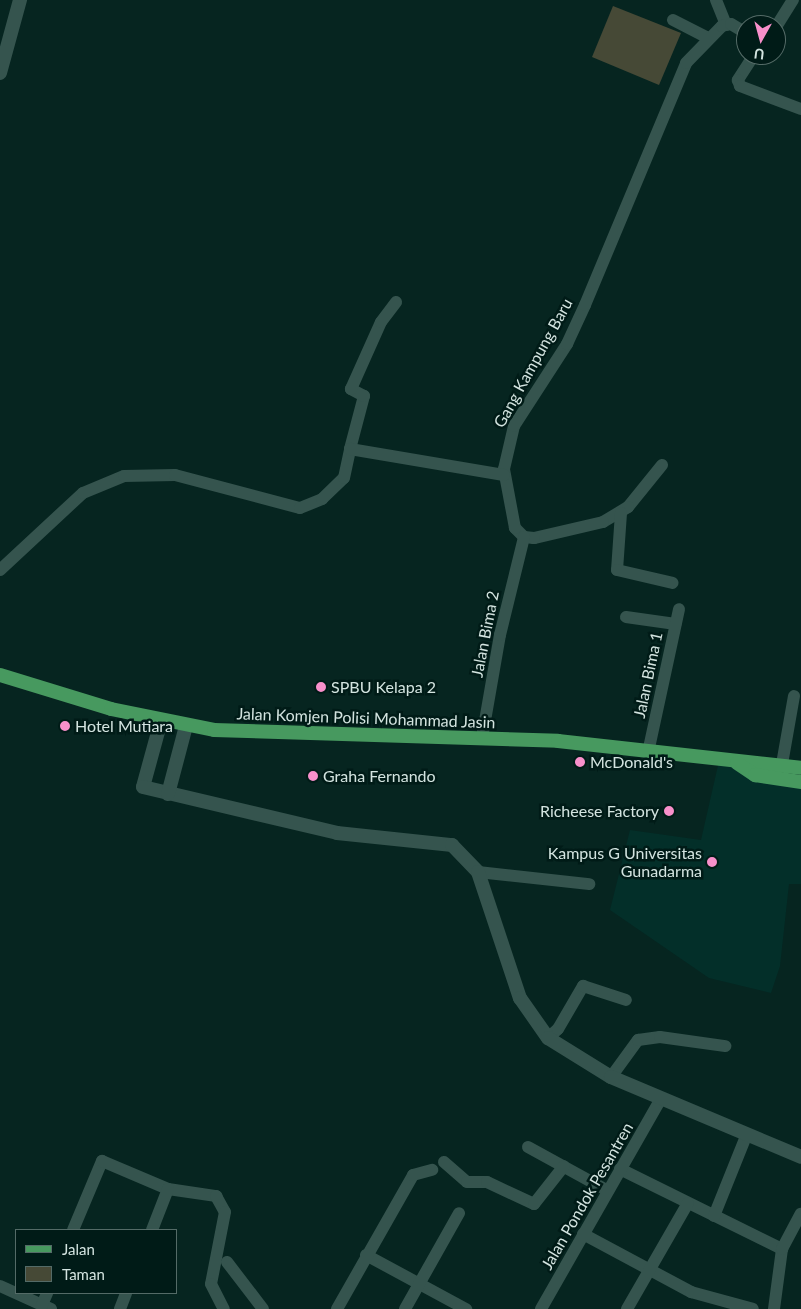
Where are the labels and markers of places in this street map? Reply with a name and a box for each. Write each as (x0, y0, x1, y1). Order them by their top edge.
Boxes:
place label: SPBU Kelapa 2 (331, 677, 436, 697)
marker: SPBU Kelapa 2 (315, 681, 327, 693)
place label: Hotel Mutiara (75, 716, 173, 736)
marker: Hotel Mutiara (59, 720, 71, 732)
place label: McDonald's (590, 752, 673, 772)
marker: McDonald's (574, 756, 586, 768)
place label: Graha Fernando (323, 766, 436, 786)
marker: Graha Fernando (307, 770, 319, 782)
place label: Richeese Factory (540, 801, 659, 821)
marker: Richeese Factory (663, 805, 675, 817)
place label: Kampus G Universitas Gunadarma (548, 843, 702, 881)
marker: Kampus G Universitas Gunadarma (706, 856, 718, 868)

